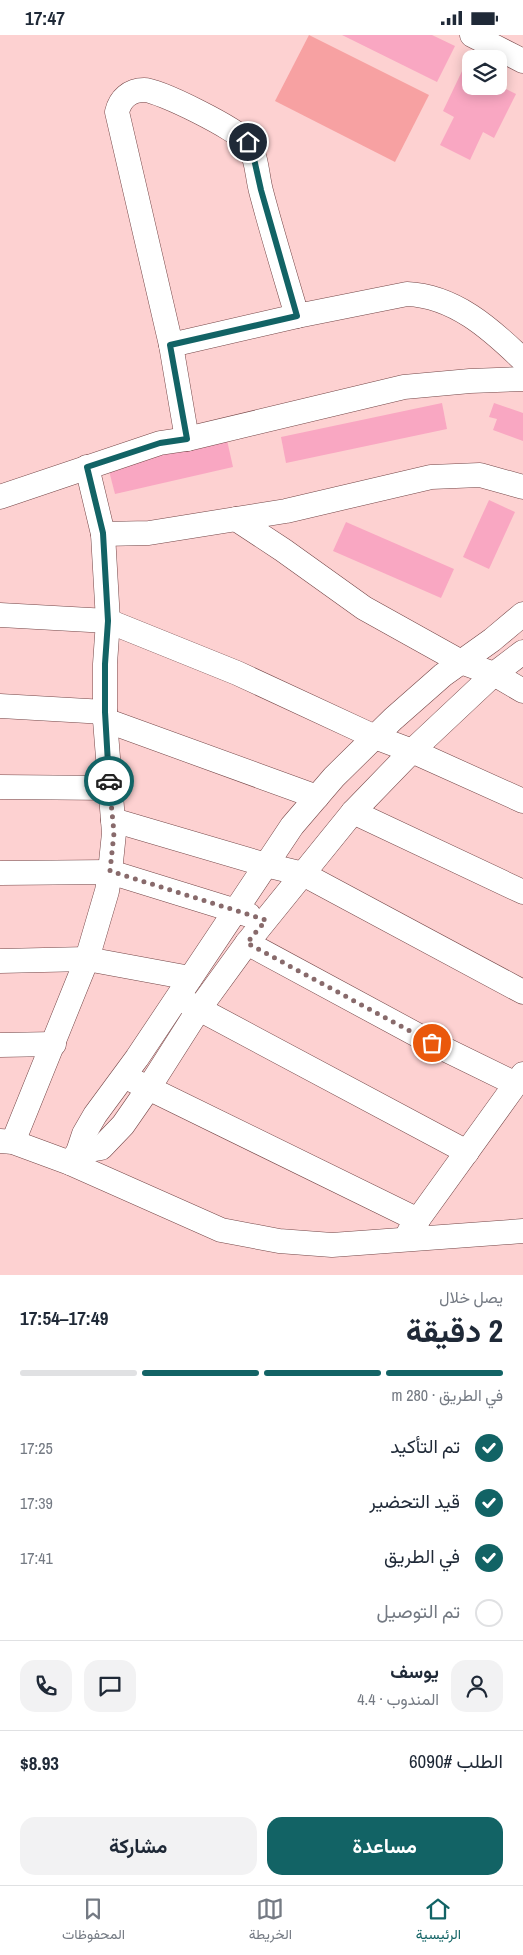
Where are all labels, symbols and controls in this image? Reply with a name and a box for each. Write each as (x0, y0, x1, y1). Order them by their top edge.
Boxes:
text: 17:47 (25, 5, 65, 31)
map controls (462, 50, 507, 95)
button: layers (462, 50, 507, 95)
pin (227, 121, 269, 163)
icon: home (234, 128, 262, 156)
courier (84, 756, 134, 806)
icon: car (95, 767, 123, 795)
pin (411, 1022, 453, 1064)
icon: bag (418, 1029, 446, 1057)
text: يصل خلال (439, 1286, 503, 1308)
text: 17:49–17:54 (20, 1305, 108, 1331)
text: 2 دقيقة (406, 1309, 503, 1352)
text: في الطريق · 280 m (392, 1384, 503, 1406)
text: تم التأكيد (390, 1433, 460, 1459)
icon: check (475, 1434, 503, 1462)
text: 17:25 (20, 1437, 53, 1459)
text: قيد التحضير (369, 1488, 460, 1514)
icon: check (475, 1489, 503, 1517)
text: 17:39 (20, 1492, 53, 1514)
text: في الطريق (384, 1543, 460, 1569)
icon: check (475, 1544, 503, 1572)
text: 17:41 (20, 1547, 53, 1569)
text: تم التوصيل (376, 1598, 460, 1624)
text: يوسف (390, 1658, 439, 1684)
button: phone (20, 1660, 72, 1712)
button: chat (84, 1660, 136, 1712)
button: person (451, 1660, 503, 1712)
text: المندوب · 4.4 (357, 1688, 439, 1710)
text: الطلب #6090 (409, 1748, 503, 1774)
text: $8.93 (20, 1750, 59, 1776)
button: مشاركة (20, 1817, 257, 1875)
button: مساعدة (267, 1817, 503, 1875)
tab: المحفوظات (62, 1895, 125, 1947)
tab: الخريطة (249, 1895, 292, 1947)
tab: الرئيسية (416, 1895, 461, 1947)

